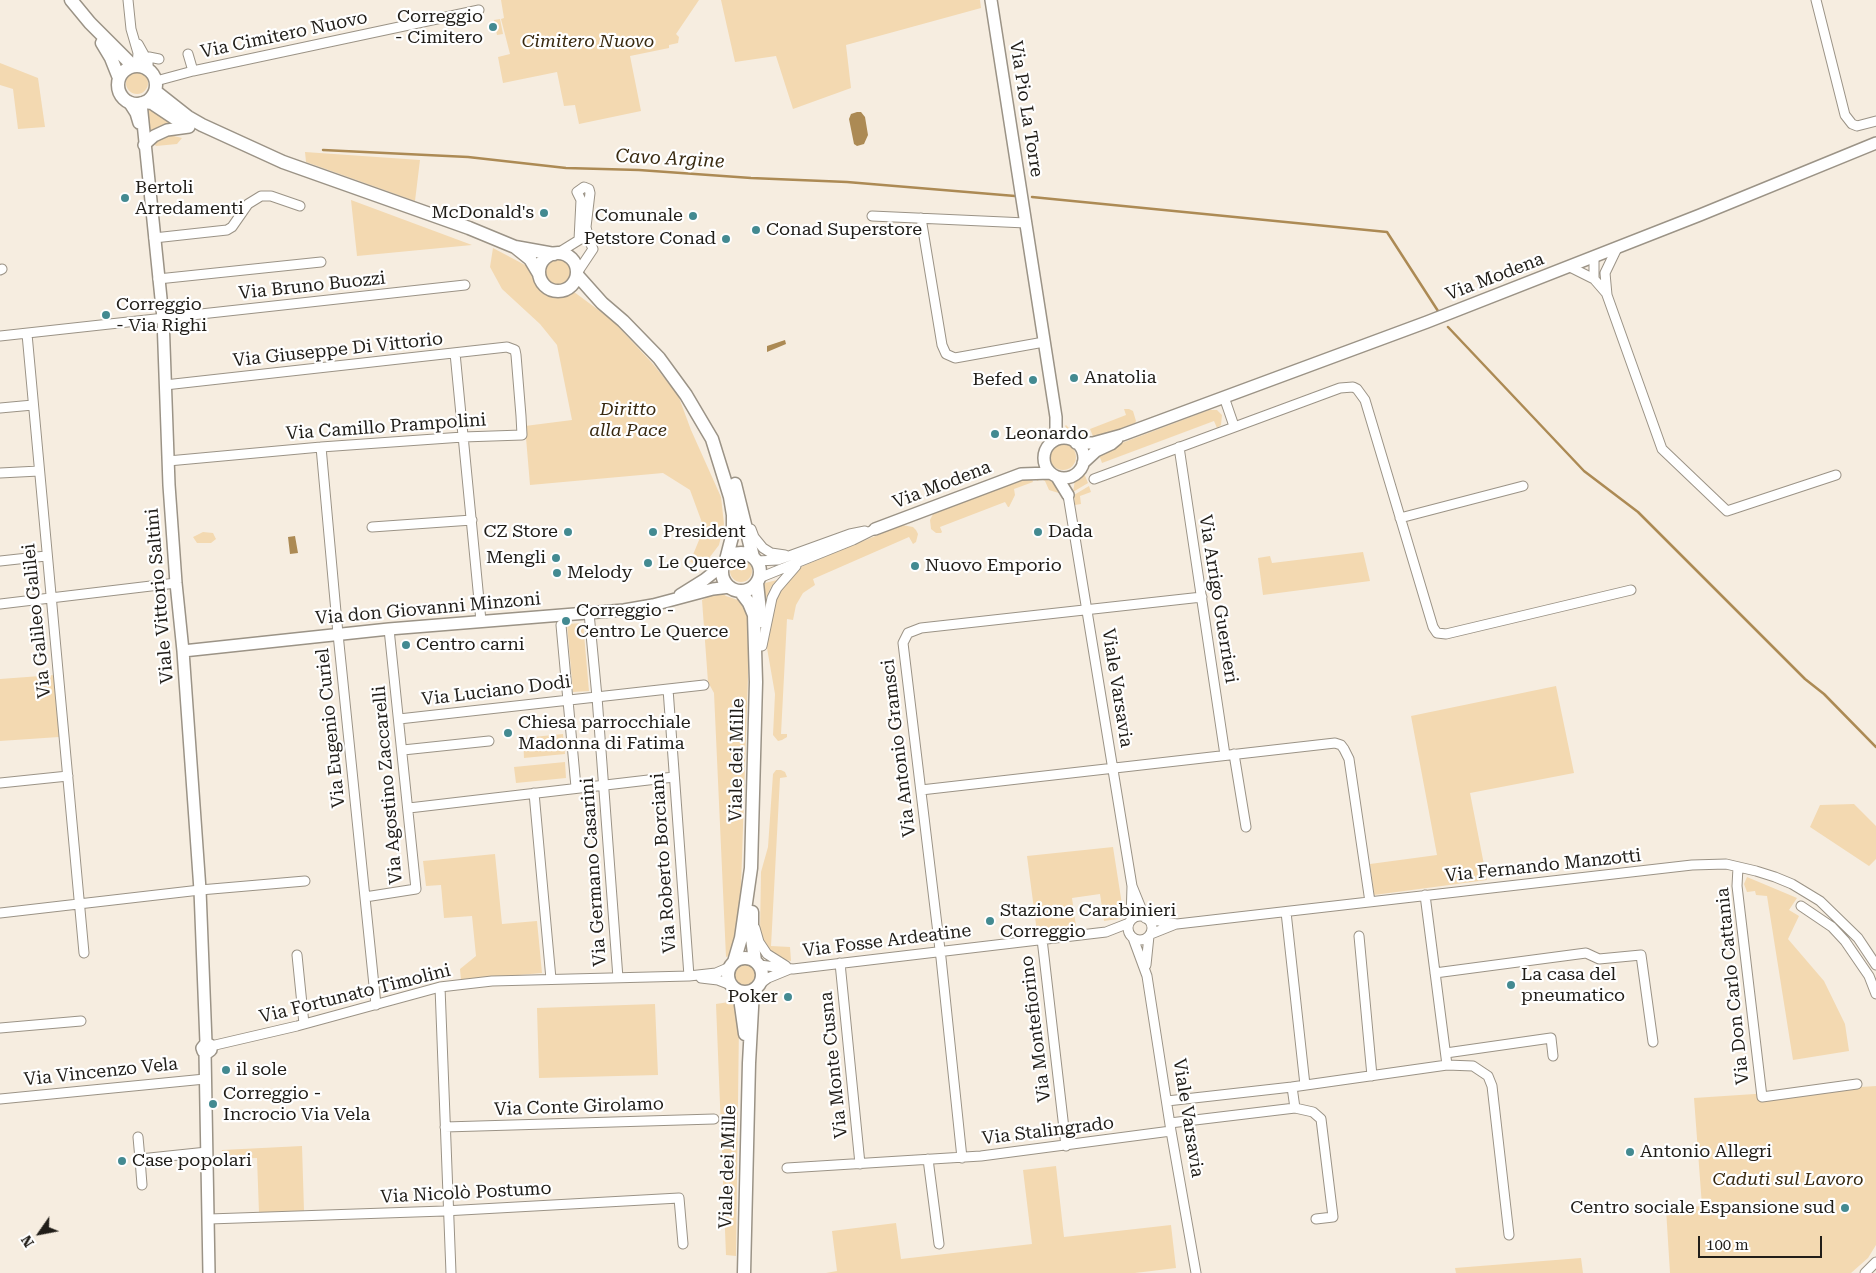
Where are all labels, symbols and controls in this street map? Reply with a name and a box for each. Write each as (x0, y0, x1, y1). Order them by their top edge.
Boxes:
place label: Correggio - Cimitero (395, 6, 483, 48)
street label: Via Cimitero Nuovo (199, 7, 369, 63)
marker: Correggio - Cimitero (487, 21, 499, 33)
park label: Cimitero Nuovo (522, 31, 654, 53)
street label: Via Pio La Torre (1005, 39, 1047, 179)
water label: Cavo Argine (615, 145, 725, 173)
place label: Bertoli Arredamenti (135, 177, 244, 220)
marker: Bertoli Arredamenti (119, 192, 131, 204)
place label: McDonald's (431, 202, 534, 224)
place label: Comunale (595, 205, 683, 227)
marker: McDonald's (538, 207, 550, 219)
marker: Comunale (687, 210, 699, 222)
place label: Conad Superstore (766, 219, 922, 241)
marker: Conad Superstore (750, 224, 762, 236)
place label: Petstore Conad (584, 228, 716, 250)
marker: Petstore Conad (720, 233, 732, 245)
street label: Via Modena (1443, 248, 1547, 306)
street label: Via Bruno Buozzi (238, 268, 386, 304)
place label: Correggio - Via Righi (116, 294, 207, 336)
marker: Correggio - Via Righi (100, 309, 112, 321)
street label: Via Giuseppe Di Vittorio (232, 328, 444, 372)
place label: Anatolia (1084, 367, 1156, 389)
place label: Befed (973, 369, 1023, 391)
marker: Anatolia (1068, 372, 1080, 384)
marker: Befed (1027, 374, 1039, 386)
park label: Diritto alla Pace (589, 399, 667, 442)
street label: Via Camillo Prampolini (285, 409, 487, 445)
place label: Leonardo (1005, 423, 1088, 445)
marker: Leonardo (989, 428, 1001, 440)
street label: Via Modena (890, 456, 994, 514)
street label: Viale Vittorio Saltini (142, 507, 178, 685)
street label: Via Arrigo Guerrieri (1194, 513, 1242, 685)
place label: CZ Store (484, 521, 558, 543)
place label: President (663, 521, 746, 543)
place label: Dada (1048, 521, 1093, 543)
marker: CZ Store (562, 526, 574, 538)
marker: President (647, 526, 659, 538)
marker: Dada (1032, 526, 1044, 538)
street label: Via Galileo Galilei (18, 542, 56, 700)
place label: Mengli (486, 547, 546, 569)
marker: Mengli (550, 552, 562, 564)
place label: Le Querce (658, 552, 746, 574)
place label: Nuovo Emporio (925, 555, 1062, 577)
marker: Le Querce (642, 557, 654, 569)
marker: Nuovo Emporio (909, 560, 921, 572)
place label: Melody (567, 562, 632, 584)
marker: Melody (551, 567, 563, 579)
street label: Via don Giovanni Minzoni (314, 588, 542, 630)
place label: Correggio - Centro Le Querce (576, 600, 728, 642)
marker: Correggio - Centro Le Querce (560, 615, 572, 627)
street label: Viale Varsavia (1097, 627, 1137, 749)
place label: Centro carni (416, 634, 525, 656)
marker: Centro carni (400, 639, 412, 651)
street label: Via Eugenio Curiel (312, 647, 350, 809)
street label: Via Antonio Gramsci (877, 658, 921, 838)
street label: Via Luciano Dodi (420, 671, 572, 711)
street label: Via Agostino Zaccarelli (369, 685, 407, 885)
street label: Viale dei Mille (725, 698, 749, 822)
place label: Chiesa parrocchiale Madonna di Fatima (518, 712, 691, 754)
marker: Chiesa parrocchiale Madonna di Fatima (502, 727, 514, 739)
street label: Via Roberto Borciani (647, 772, 681, 954)
street label: Via Germano Casarini (577, 777, 611, 967)
street label: Via Fernando Manzotti (1444, 845, 1642, 887)
street label: Via Don Carlo Cattania (1712, 886, 1754, 1086)
place label: Stazione Carabinieri Correggio (1000, 900, 1176, 942)
marker: Stazione Carabinieri Correggio (984, 915, 996, 927)
street label: Via Fosse Ardeatine (801, 920, 973, 962)
street label: Via Montefiorino (1016, 954, 1056, 1104)
street label: Via Fortunato Timolini (257, 960, 453, 1028)
place label: La casa del pneumatico (1521, 964, 1625, 1006)
marker: La casa del pneumatico (1505, 979, 1517, 991)
place label: Poker (728, 986, 778, 1008)
marker: Poker (782, 991, 794, 1003)
street label: Via Monte Cusna (816, 991, 852, 1139)
street label: Via Vincenzo Vela (23, 1053, 179, 1091)
street label: Viale Varsavia (1168, 1057, 1208, 1179)
place label: il sole (236, 1059, 287, 1081)
marker: il sole (220, 1064, 232, 1076)
place label: Correggio - Incrocio Via Vela (223, 1083, 370, 1126)
street label: Via Conte Girolamo (494, 1093, 664, 1121)
marker: Correggio - Incrocio Via Vela (207, 1098, 219, 1110)
street label: Viale dei Mille (715, 1105, 741, 1229)
street label: Via Stalingrado (981, 1112, 1115, 1150)
place label: Antonio Allegri (1640, 1141, 1772, 1163)
marker: Antonio Allegri (1624, 1146, 1636, 1158)
place label: Case popolari (132, 1150, 252, 1172)
marker: Case popolari (116, 1155, 128, 1167)
park label: Caduti sul Lavoro (1712, 1169, 1864, 1191)
street label: Via Nicolò Postumo (380, 1178, 552, 1208)
place label: Centro sociale Espansione sud (1570, 1197, 1835, 1219)
marker: Centro sociale Espansione sud (1839, 1202, 1851, 1214)
north arrow (15, 1208, 65, 1258)
scale bar (1701, 1226, 1825, 1258)
text: N (18, 1232, 37, 1250)
text: 100 m (1706, 1236, 1749, 1254)

